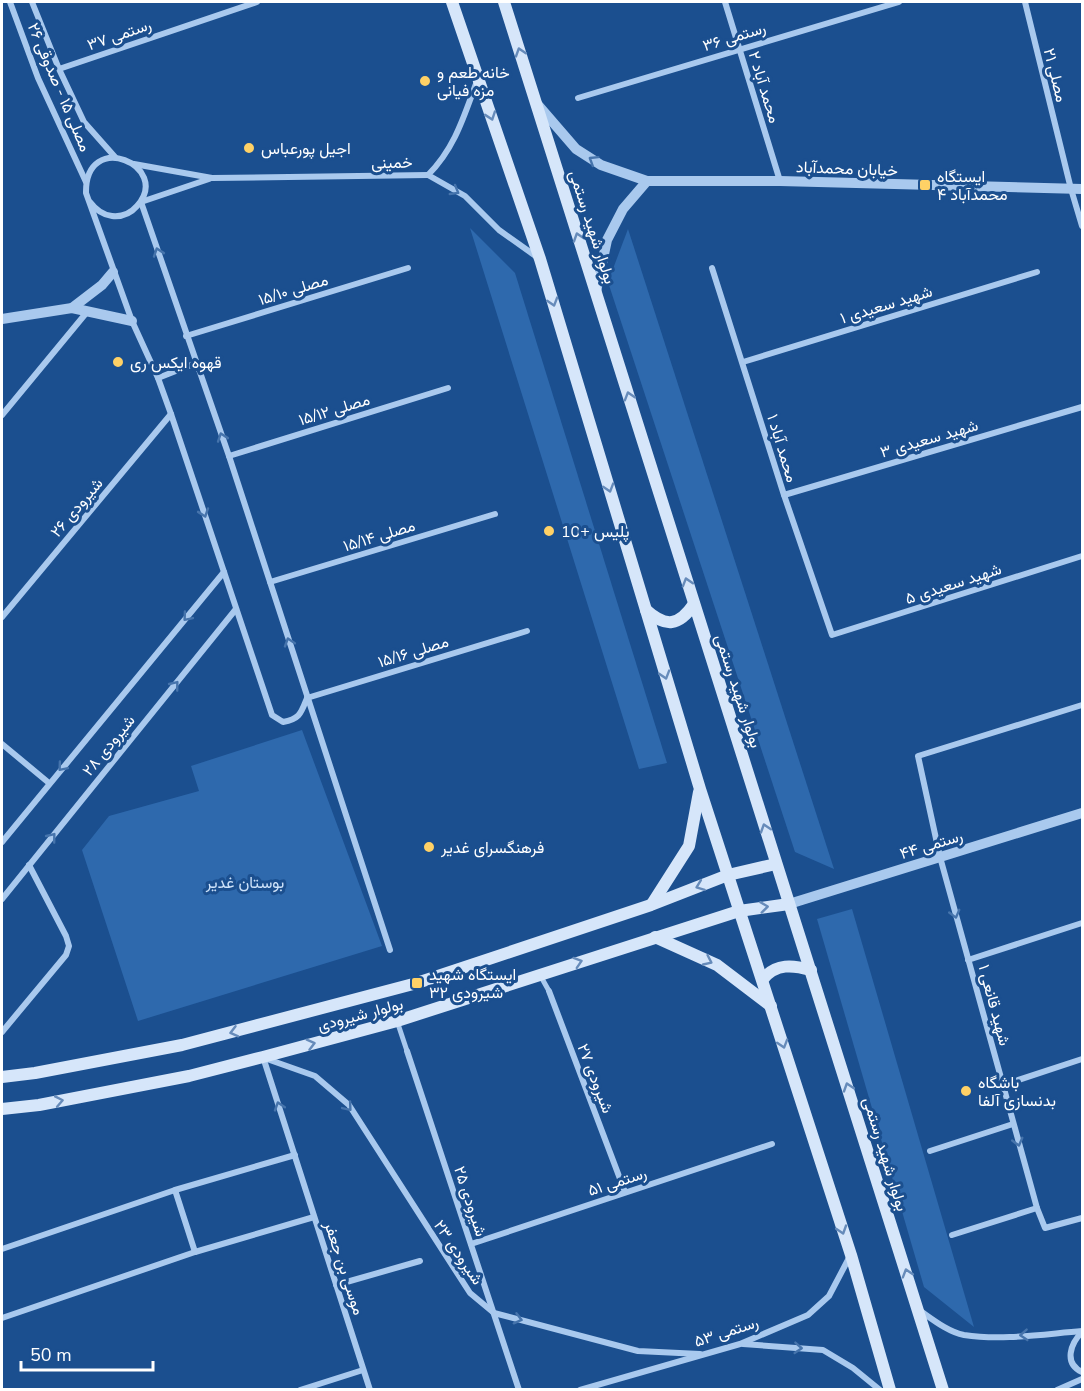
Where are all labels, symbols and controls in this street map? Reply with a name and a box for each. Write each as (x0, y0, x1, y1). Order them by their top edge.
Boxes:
street label: رستمی ۳۷ (84, 14, 154, 56)
street label: رستمی ۳۶ (700, 17, 768, 57)
street label: مصلی ۱۵ - صدوقی ۲۶ (22, 20, 96, 155)
street label: مصلی ۲۱ (1038, 46, 1072, 105)
one-way arrow (515, 47, 527, 58)
street label: محمد آباد ۲ (743, 49, 785, 126)
place label: خانه طعم و مزه فیانی (437, 62, 510, 102)
marker: خانه طعم و مزه فیانی (418, 74, 432, 88)
one-way arrow (484, 110, 497, 121)
place label: اجیل پورعباس (261, 138, 351, 160)
marker: اجیل پورعباس (242, 141, 256, 155)
street label: خمینی (371, 152, 413, 174)
one-way arrow (589, 155, 599, 167)
street label: خیابان محمدآباد (796, 156, 899, 182)
place label: ایستگاه محمدآباد ۴ (937, 166, 1008, 206)
street label: بولوار شهید رستمی (563, 168, 621, 287)
marker: ایستگاه محمدآباد ۴ (918, 178, 932, 192)
one-way arrow (449, 184, 460, 195)
one-way arrow (573, 232, 586, 243)
one-way arrow (153, 247, 166, 258)
street label: مصلی ۱۵/۱۰ (256, 269, 331, 311)
street label: شهید سعیدی ۱ (838, 281, 935, 329)
one-way arrow (546, 296, 558, 306)
place label: قهوه ایکس ری (130, 352, 222, 374)
marker: قهوه ایکس ری (111, 355, 125, 369)
street label: مصلی ۱۵/۱۲ (296, 389, 373, 431)
one-way arrow (624, 391, 636, 402)
street label: محمد آباد ۱ (761, 411, 803, 485)
street label: شهید سعیدی ۳ (878, 414, 981, 463)
one-way arrow (216, 432, 229, 443)
street label: شیرودی ۲۶ (45, 473, 108, 542)
one-way arrow (602, 482, 614, 493)
one-way arrow (197, 507, 209, 518)
street label: مصلی ۱۵/۱۴ (341, 515, 418, 557)
place label: پلیس +10 (561, 521, 630, 543)
marker: پلیس +10 (542, 524, 556, 538)
street label: شهید سعیدی ۵ (902, 558, 1004, 610)
one-way arrow (682, 577, 694, 588)
one-way arrow (183, 610, 194, 621)
street label: مصلی ۱۵/۱۶ (375, 631, 451, 673)
street label: بولوار شهید رستمی (709, 632, 767, 751)
one-way arrow (284, 637, 296, 648)
one-way arrow (658, 669, 670, 680)
one-way arrow (167, 681, 178, 692)
street label: شیرودی ۲۸ (77, 710, 140, 781)
one-way arrow (58, 760, 69, 771)
one-way arrow (760, 823, 772, 834)
street label: رستمی ۴۴ (897, 825, 965, 865)
one-way arrow (44, 833, 55, 844)
place label: فرهنگسرای غدیر (440, 837, 544, 859)
marker: فرهنگسرای غدیر (422, 840, 436, 854)
park label: بوستان غدیر (205, 872, 284, 894)
one-way arrow (695, 879, 706, 891)
one-way arrow (760, 902, 769, 914)
one-way arrow (948, 908, 961, 918)
one-way arrow (702, 954, 713, 966)
one-way arrow (572, 957, 583, 970)
street label: شهید قانعی ۱ (973, 962, 1015, 1048)
place label: ایستگاه شهید شیرودی ۳۲ (429, 964, 516, 1004)
marker: ایستگاه شهید شیرودی ۳۲ (410, 976, 424, 990)
street label: بولوار شیرودی (315, 993, 406, 1037)
one-way arrow (229, 1024, 239, 1037)
one-way arrow (776, 1038, 788, 1049)
one-way arrow (306, 1039, 316, 1052)
street label: شیرودی ۲۷ (572, 1040, 618, 1116)
place label: باشگاه بدنسازی آلفا (978, 1072, 1056, 1112)
one-way arrow (843, 1082, 855, 1093)
marker: باشگاه بدنسازی آلفا (959, 1084, 973, 1098)
one-way arrow (54, 1095, 64, 1108)
street label: بولوار شهید رستمی (857, 1095, 913, 1214)
one-way arrow (341, 1100, 352, 1111)
one-way arrow (274, 1101, 286, 1112)
one-way arrow (1011, 1137, 1024, 1147)
street label: رستمی ۵۱ (585, 1162, 649, 1202)
street label: شیرودی ۲۵ (448, 1163, 492, 1239)
street label: شیرودی ۲۳ (428, 1216, 488, 1289)
street label: موسی بن جعفر (318, 1218, 370, 1318)
one-way arrow (835, 1224, 847, 1235)
one-way arrow (901, 1268, 914, 1279)
street label: رستمی ۵۳ (691, 1311, 761, 1353)
one-way arrow (513, 1312, 523, 1325)
one-way arrow (1020, 1328, 1029, 1341)
scale bar (21, 1334, 153, 1372)
one-way arrow (793, 1341, 802, 1354)
text: 50 m (30, 1343, 72, 1367)

